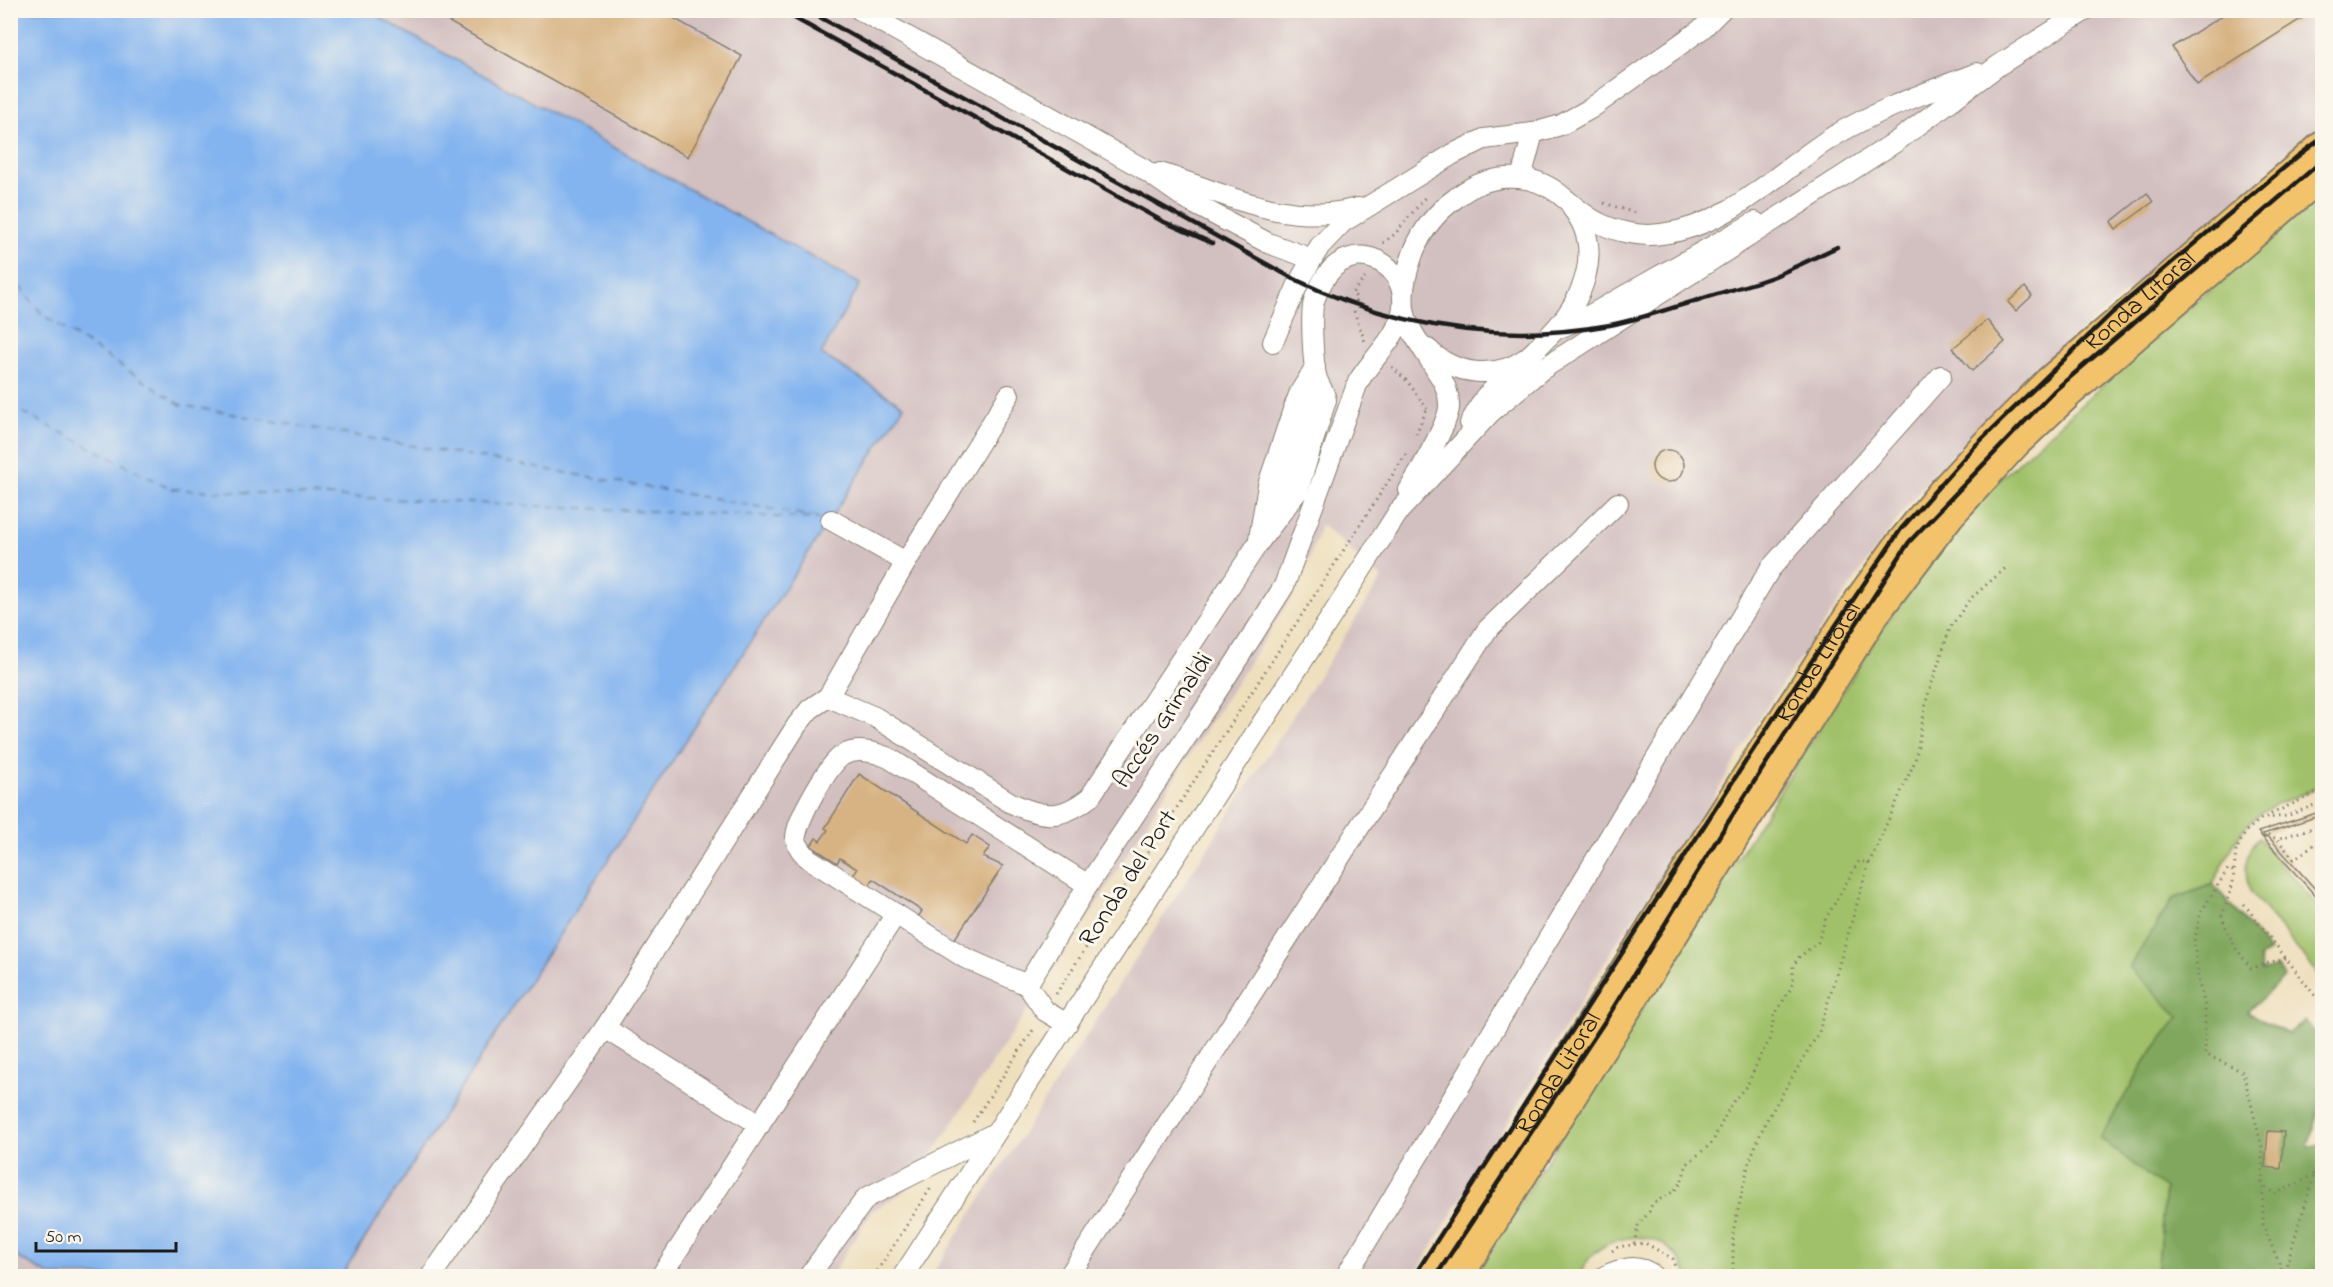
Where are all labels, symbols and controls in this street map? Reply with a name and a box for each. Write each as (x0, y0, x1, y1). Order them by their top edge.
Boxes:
street label: Ronda Litoral (2075, 243, 2205, 362)
street label: Ronda Litoral (1765, 594, 1872, 732)
street label: Accés Grimaldi (1104, 645, 1224, 797)
street label: Ronda del Port (1070, 803, 1188, 955)
street label: Ronda Litoral (1506, 1005, 1612, 1143)
scale bar (36, 1215, 176, 1253)
text: 50 m (45, 1225, 82, 1251)

